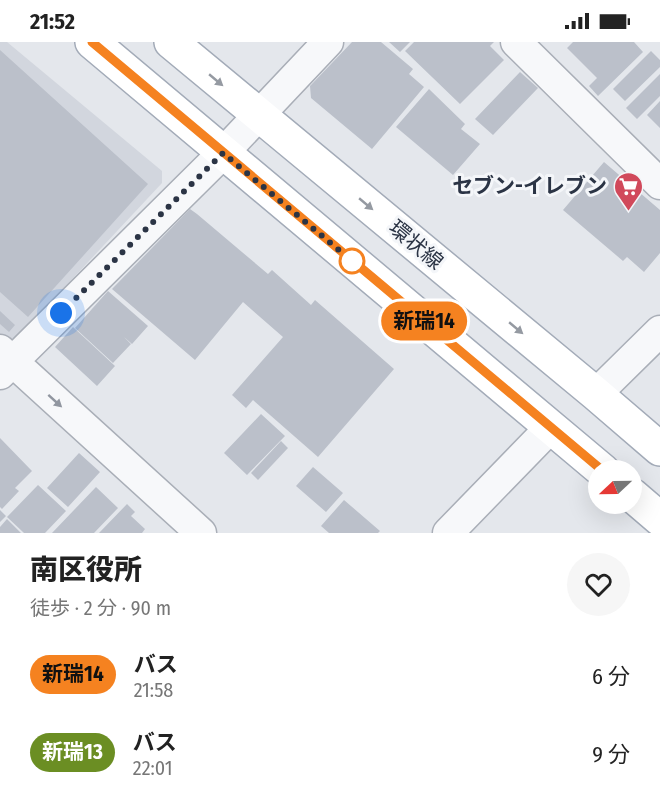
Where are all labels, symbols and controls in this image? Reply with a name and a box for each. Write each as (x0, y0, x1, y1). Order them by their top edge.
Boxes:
text: 21:52 (30, 8, 75, 35)
one-way arrow (208, 73, 223, 85)
supermarket icon: セブン-イレブン (612, 170, 644, 212)
place label: セブン-イレブン (452, 173, 607, 199)
one-way arrow (358, 198, 373, 210)
street label: 環状線 (384, 215, 448, 275)
unlabelled marker (339, 248, 365, 274)
your location (46, 298, 76, 328)
line badge: 新瑞14 (382, 302, 466, 340)
text: 新瑞14 (393, 308, 455, 334)
one-way arrow (508, 322, 524, 335)
one-way arrow (48, 394, 63, 408)
north arrow (588, 460, 642, 514)
map controls (588, 460, 642, 514)
text: 南区役所 (30, 553, 142, 586)
button: heart (567, 553, 630, 616)
text: 徒歩 · 2 分 · 90 m (30, 596, 171, 620)
text: バス (134, 651, 178, 678)
text: 新瑞14 (42, 661, 104, 687)
text: 6 分 (592, 663, 630, 690)
text: 21:58 (134, 678, 173, 702)
text: バス (133, 729, 177, 756)
text: 新瑞13 (42, 739, 103, 765)
text: 9 分 (592, 741, 630, 768)
text: 22:01 (133, 756, 172, 780)

